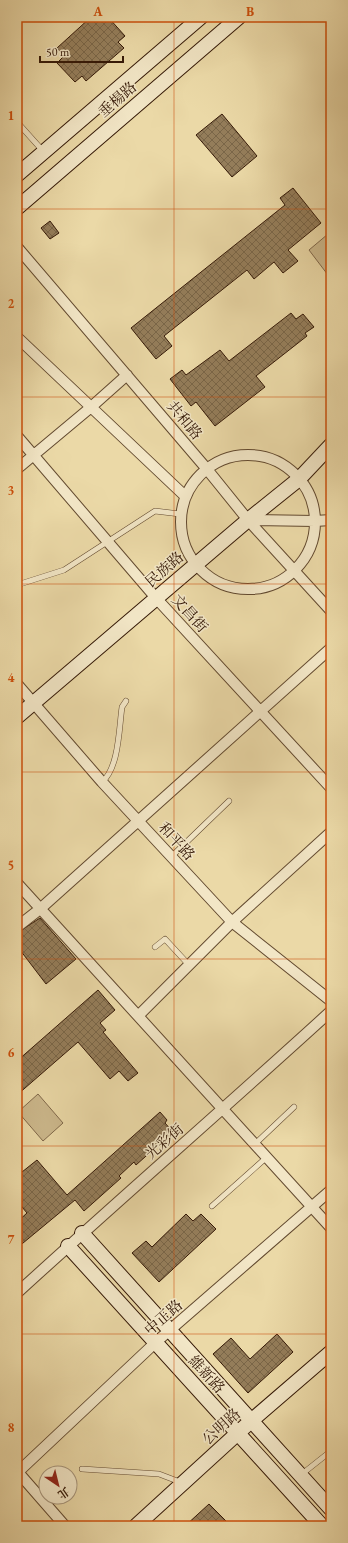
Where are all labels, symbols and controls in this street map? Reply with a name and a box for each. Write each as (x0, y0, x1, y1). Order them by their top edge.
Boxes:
text: A (92, 3, 103, 20)
text: B (246, 3, 254, 20)
scale bar (40, 38, 123, 64)
text: 50 m (46, 44, 70, 60)
street label: 垂楊路 (94, 77, 140, 121)
text: 1 (8, 107, 15, 124)
text: 2 (8, 295, 15, 312)
street label: 共和路 (163, 397, 207, 443)
text: 3 (8, 482, 15, 499)
street label: 民族路 (141, 547, 187, 591)
street label: 文昌街 (168, 590, 212, 636)
text: 4 (8, 669, 15, 686)
street label: 和平路 (155, 818, 199, 864)
text: 5 (8, 857, 14, 874)
text: 6 (8, 1044, 15, 1061)
street label: 光彩街 (141, 1119, 187, 1163)
text: 7 (8, 1231, 15, 1248)
street label: 中正路 (140, 1295, 186, 1339)
street label: 維新路 (185, 1351, 229, 1397)
street label: 公明路 (198, 1404, 244, 1448)
text: 8 (8, 1419, 15, 1436)
north arrow (38, 1465, 78, 1505)
text: 北 (55, 1484, 72, 1502)

